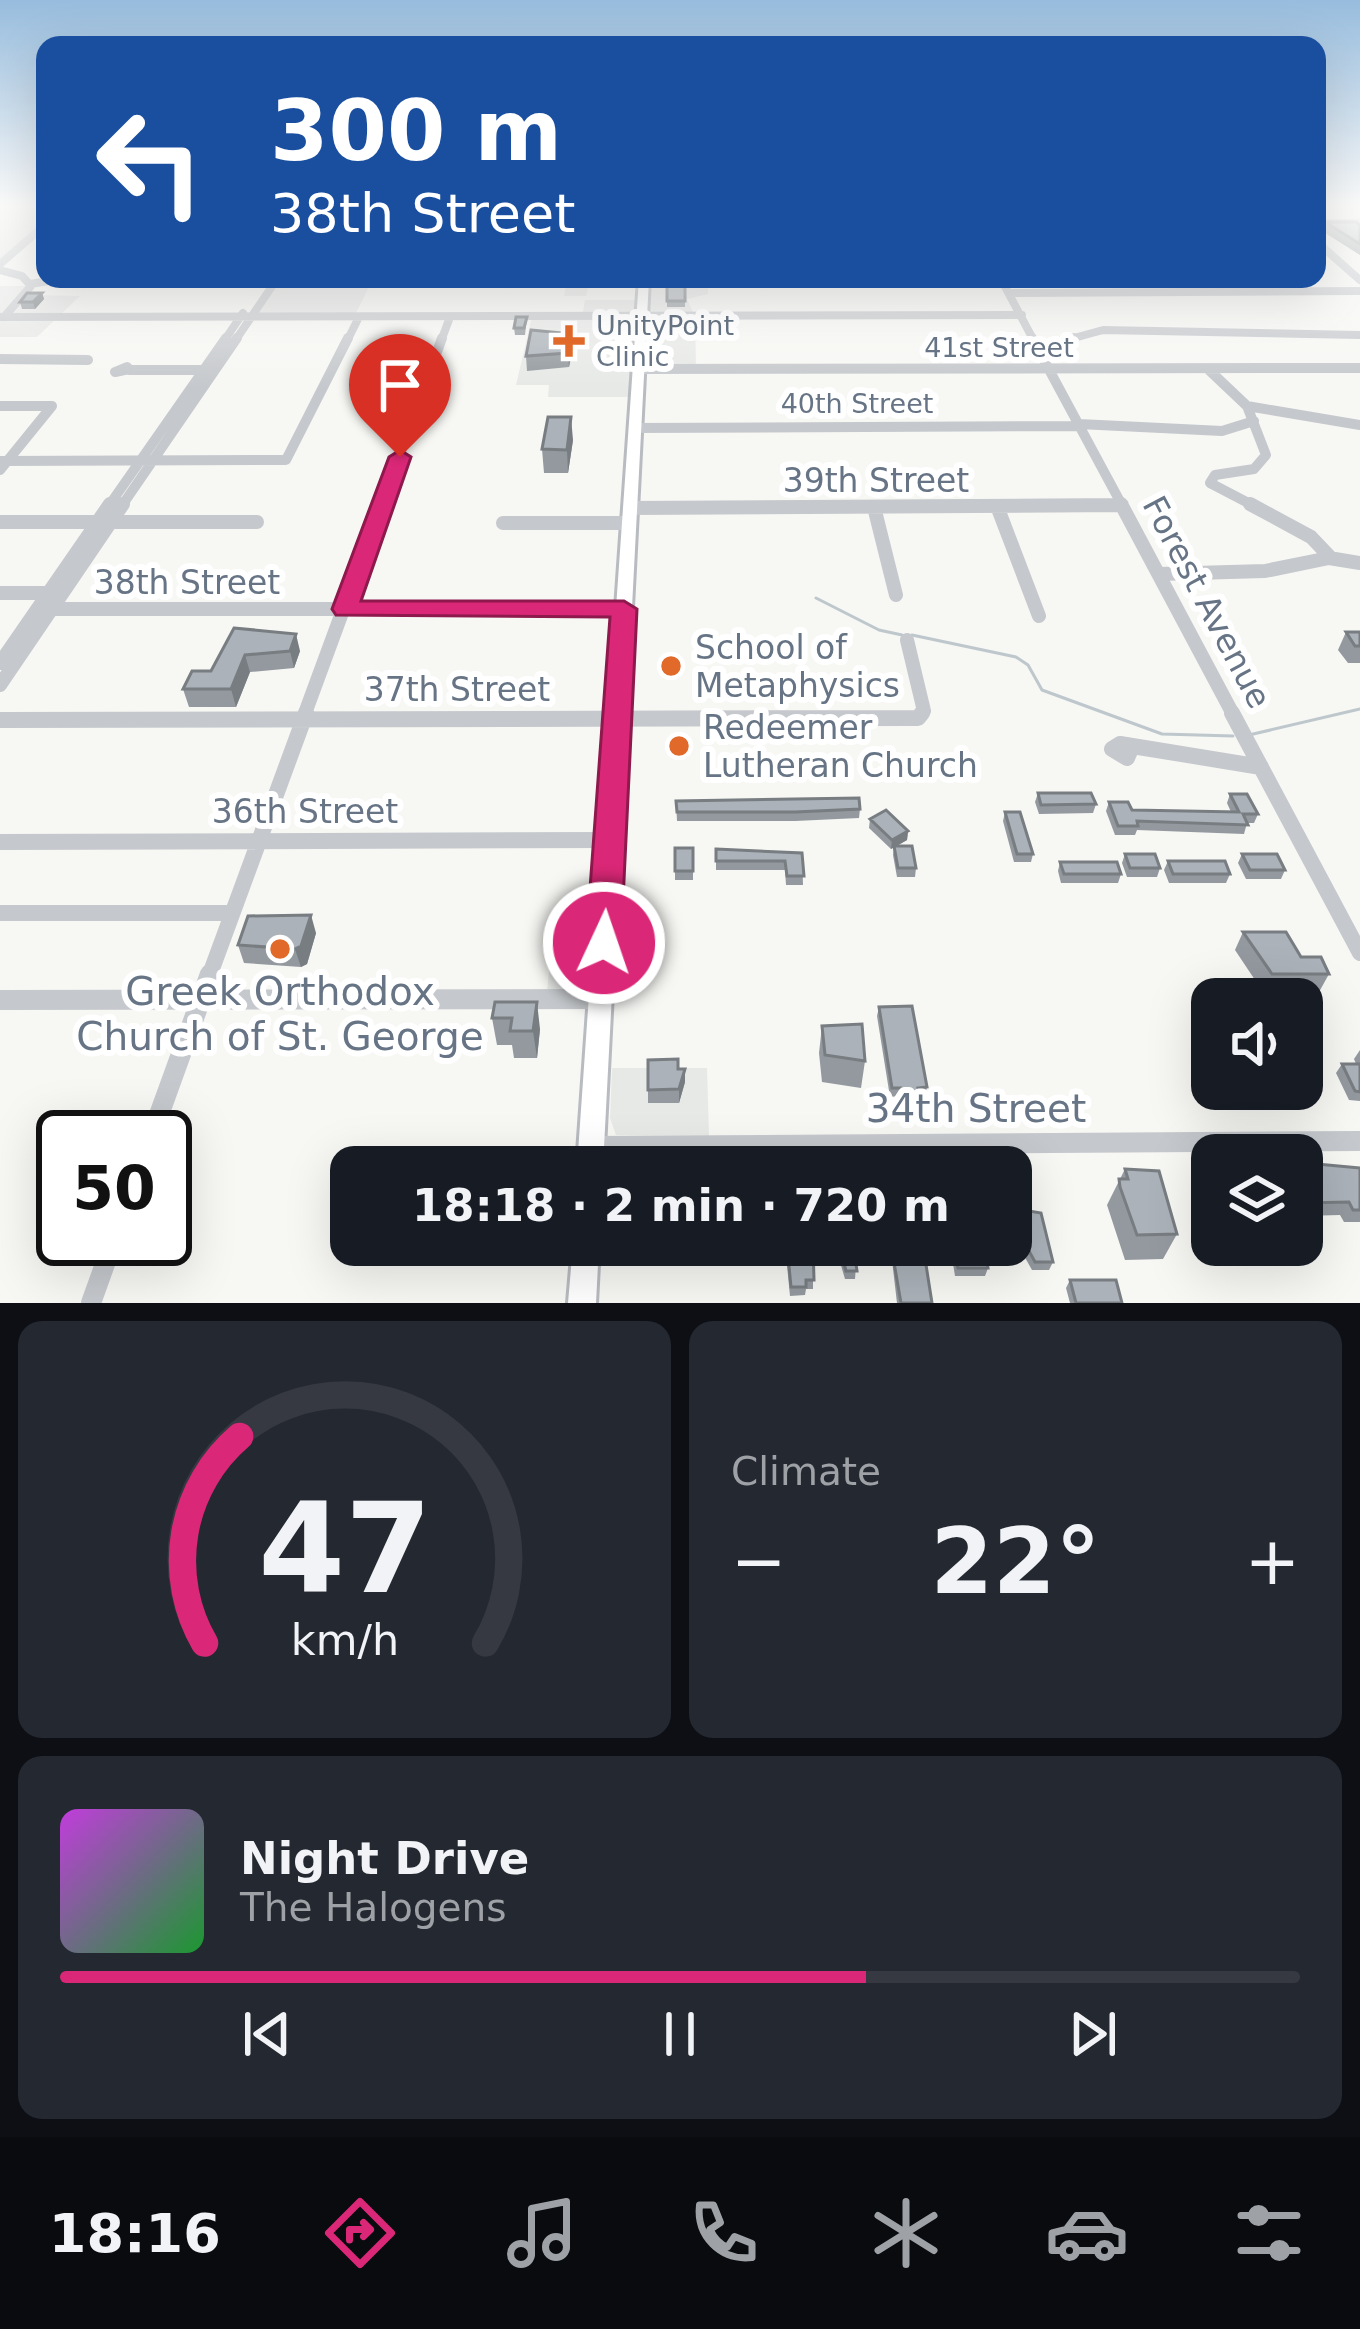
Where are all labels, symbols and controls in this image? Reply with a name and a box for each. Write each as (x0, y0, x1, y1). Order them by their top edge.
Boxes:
text: 300 m (270, 82, 562, 180)
icon: left (72, 84, 228, 240)
text: 38th Street (270, 182, 575, 245)
place label: UnityPoint Clinic (596, 310, 734, 372)
marker: UnityPoint Clinic (553, 325, 585, 357)
street label: 41st Street (924, 332, 1074, 363)
pin (349, 334, 451, 457)
icon: arrive (367, 352, 433, 418)
street label: 40th Street (781, 388, 933, 419)
street label: 39th Street (783, 461, 969, 500)
street label: Forest Avenue (1135, 489, 1279, 715)
street label: 38th Street (94, 563, 280, 602)
place label: School of Metaphysics (695, 628, 900, 705)
marker: School of Metaphysics (658, 653, 684, 679)
street label: 37th Street (364, 670, 550, 709)
place label: Redeemer Lutheran Church (703, 708, 978, 785)
marker: Redeemer Lutheran Church (666, 733, 692, 759)
street label: 36th Street (212, 792, 398, 831)
position arrow (541, 880, 667, 1006)
marker: Greek Orthodox Church of St. George (267, 936, 293, 962)
place label: Greek Orthodox Church of St. George (76, 969, 484, 1059)
map controls (1191, 978, 1323, 1266)
button: sound (1191, 978, 1323, 1110)
street label: 34th Street (866, 1086, 1086, 1131)
speed limit sign: 50 (36, 1110, 192, 1266)
button: layers (1191, 1134, 1323, 1266)
text: 18:18 · 2 min · 720 m (412, 1179, 950, 1232)
text: Climate (731, 1449, 881, 1494)
text: 47 (258, 1476, 431, 1621)
text: 22° (930, 1509, 1101, 1614)
text: − (731, 1523, 786, 1600)
text: + (1245, 1523, 1300, 1600)
text: km/h (290, 1614, 399, 1664)
text: Night Drive (240, 1832, 529, 1885)
text: The Halogens (240, 1885, 507, 1930)
icon: previous (234, 2001, 300, 2067)
icon: pause (647, 2001, 713, 2067)
icon: next (1060, 2001, 1126, 2067)
icon: directions (318, 2191, 402, 2275)
icon: music (500, 2191, 584, 2275)
icon: phone (682, 2191, 766, 2275)
icon: climate (864, 2191, 948, 2275)
icon: car (1045, 2191, 1129, 2275)
icon: filters (1227, 2191, 1311, 2275)
text: 18:16 (49, 2202, 221, 2265)

